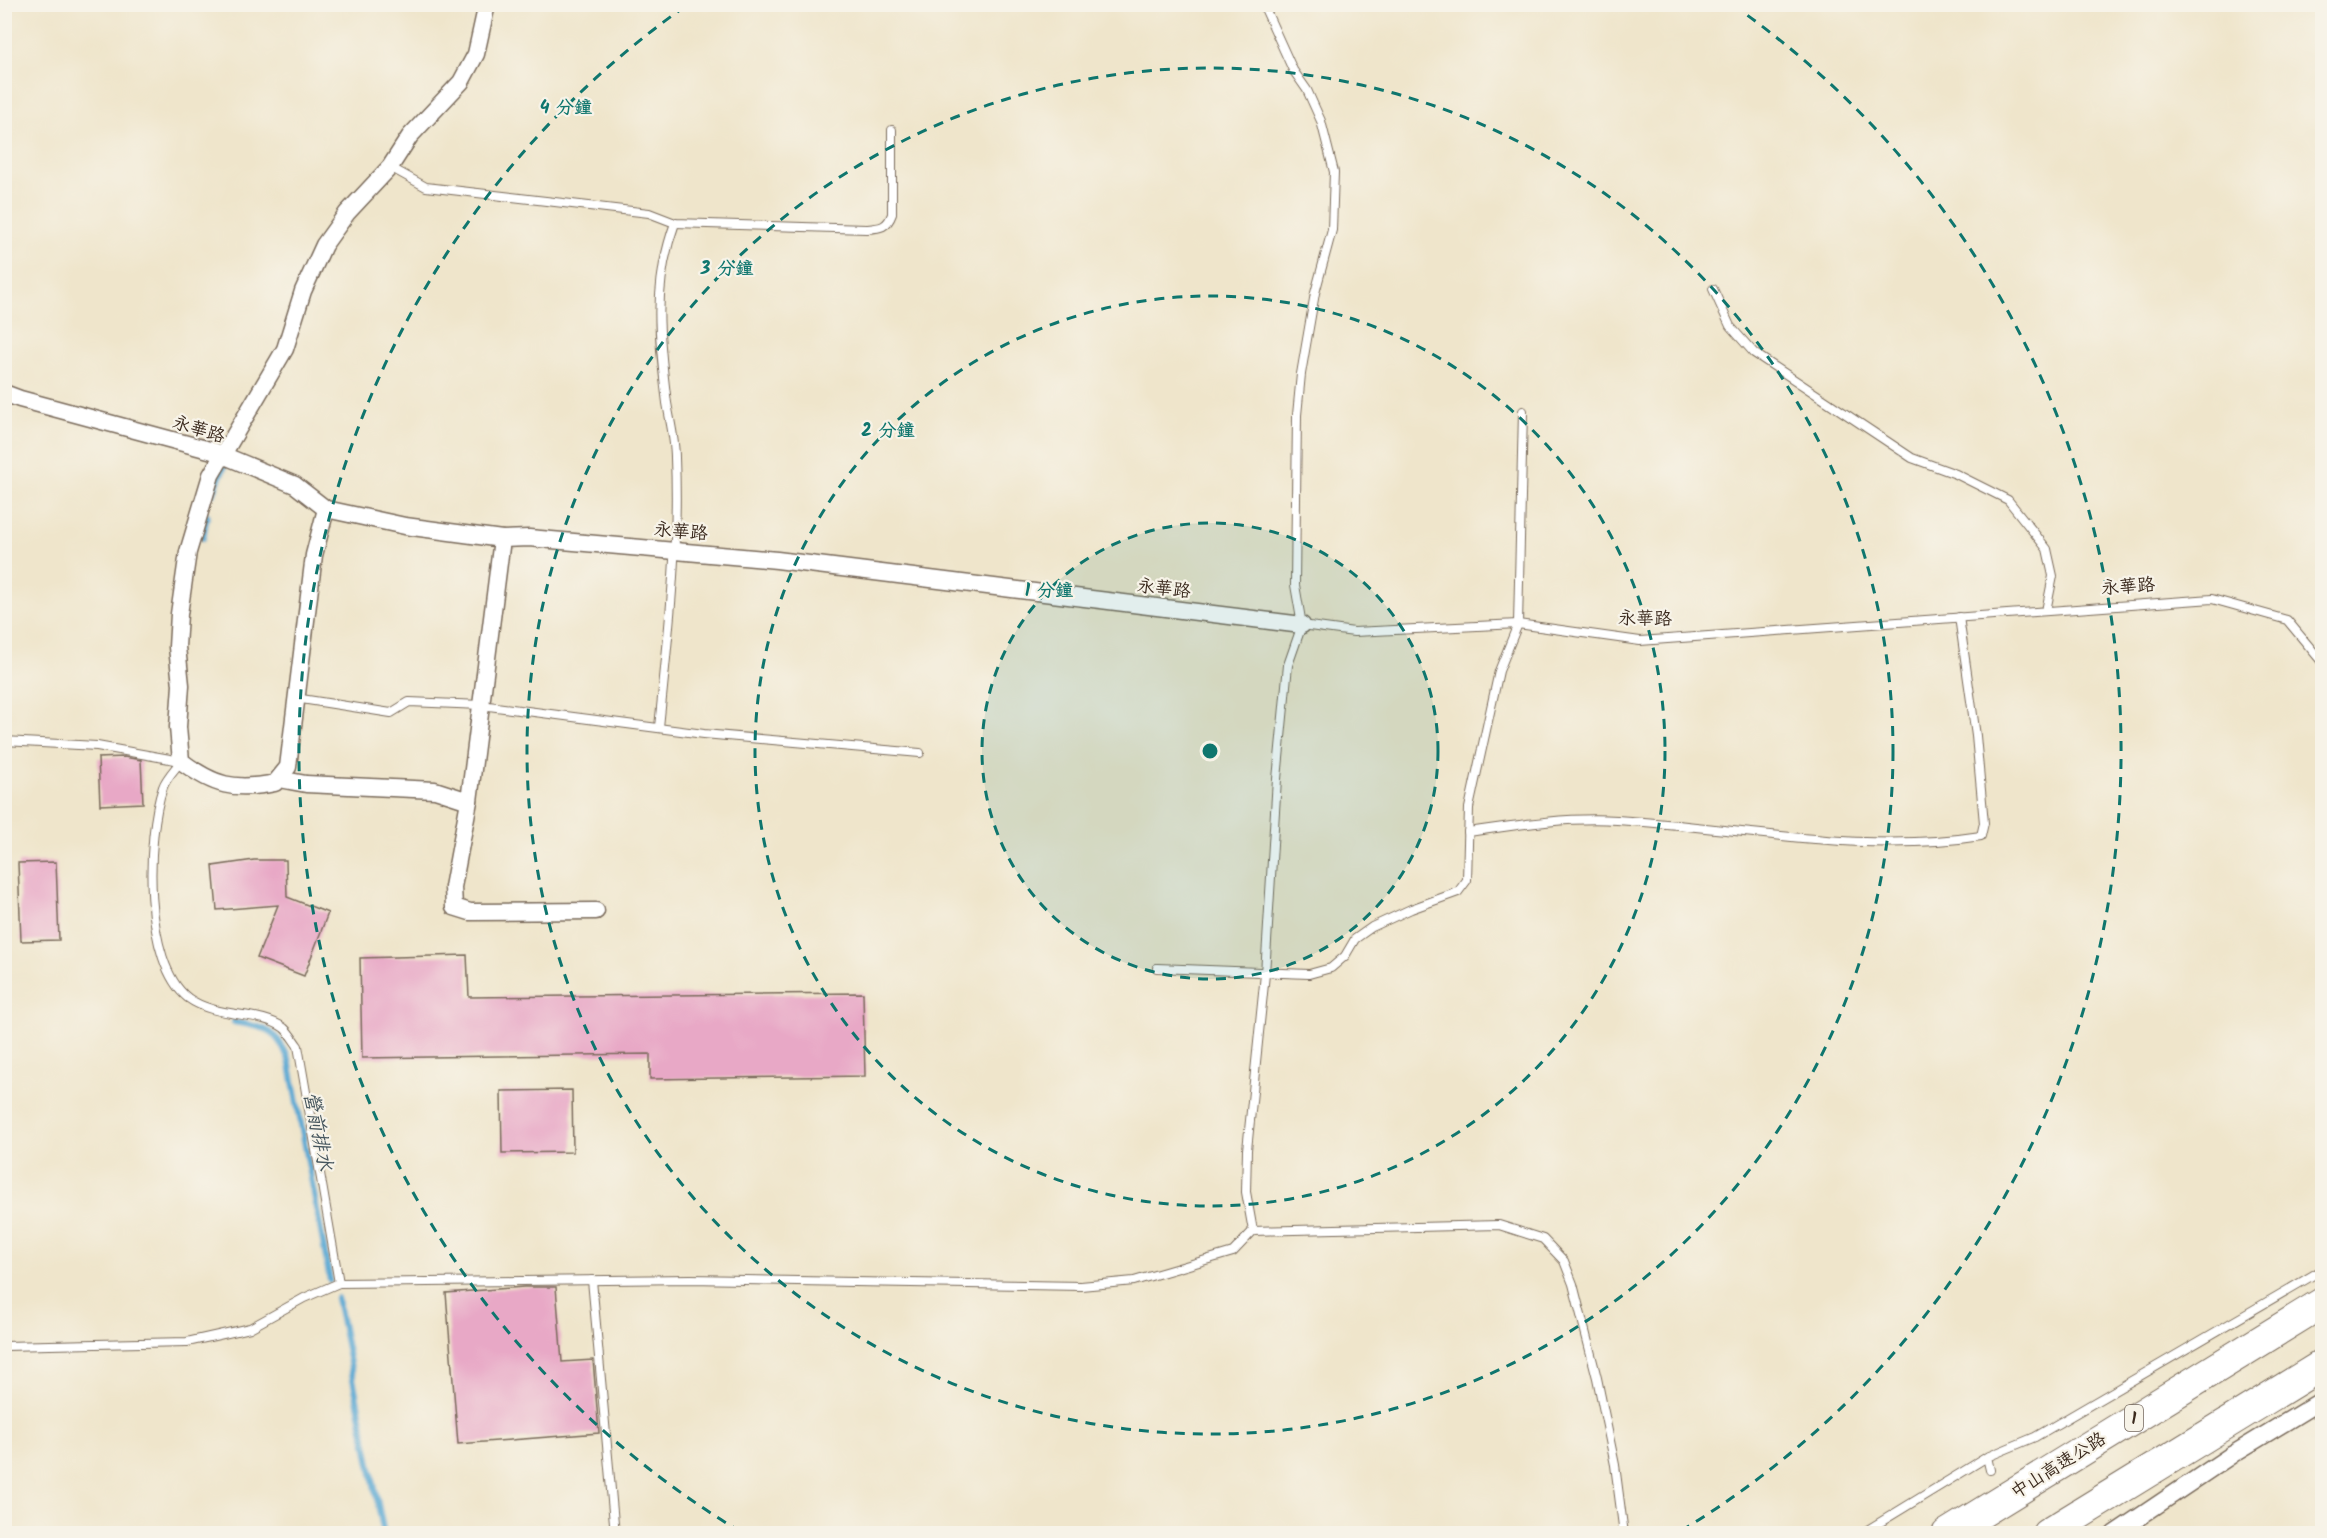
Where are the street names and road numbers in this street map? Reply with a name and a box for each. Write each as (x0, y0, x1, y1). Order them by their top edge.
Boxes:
street label: 永華路 (169, 409, 229, 452)
street label: 永華路 (653, 516, 709, 549)
street label: 永華路 (2100, 571, 2156, 604)
street label: 永華路 (1135, 572, 1192, 607)
street label: 永華路 (1618, 605, 1672, 634)
road number: 1 (2125, 1405, 2143, 1431)
street label: 中山高速公路 (2005, 1425, 2112, 1507)

